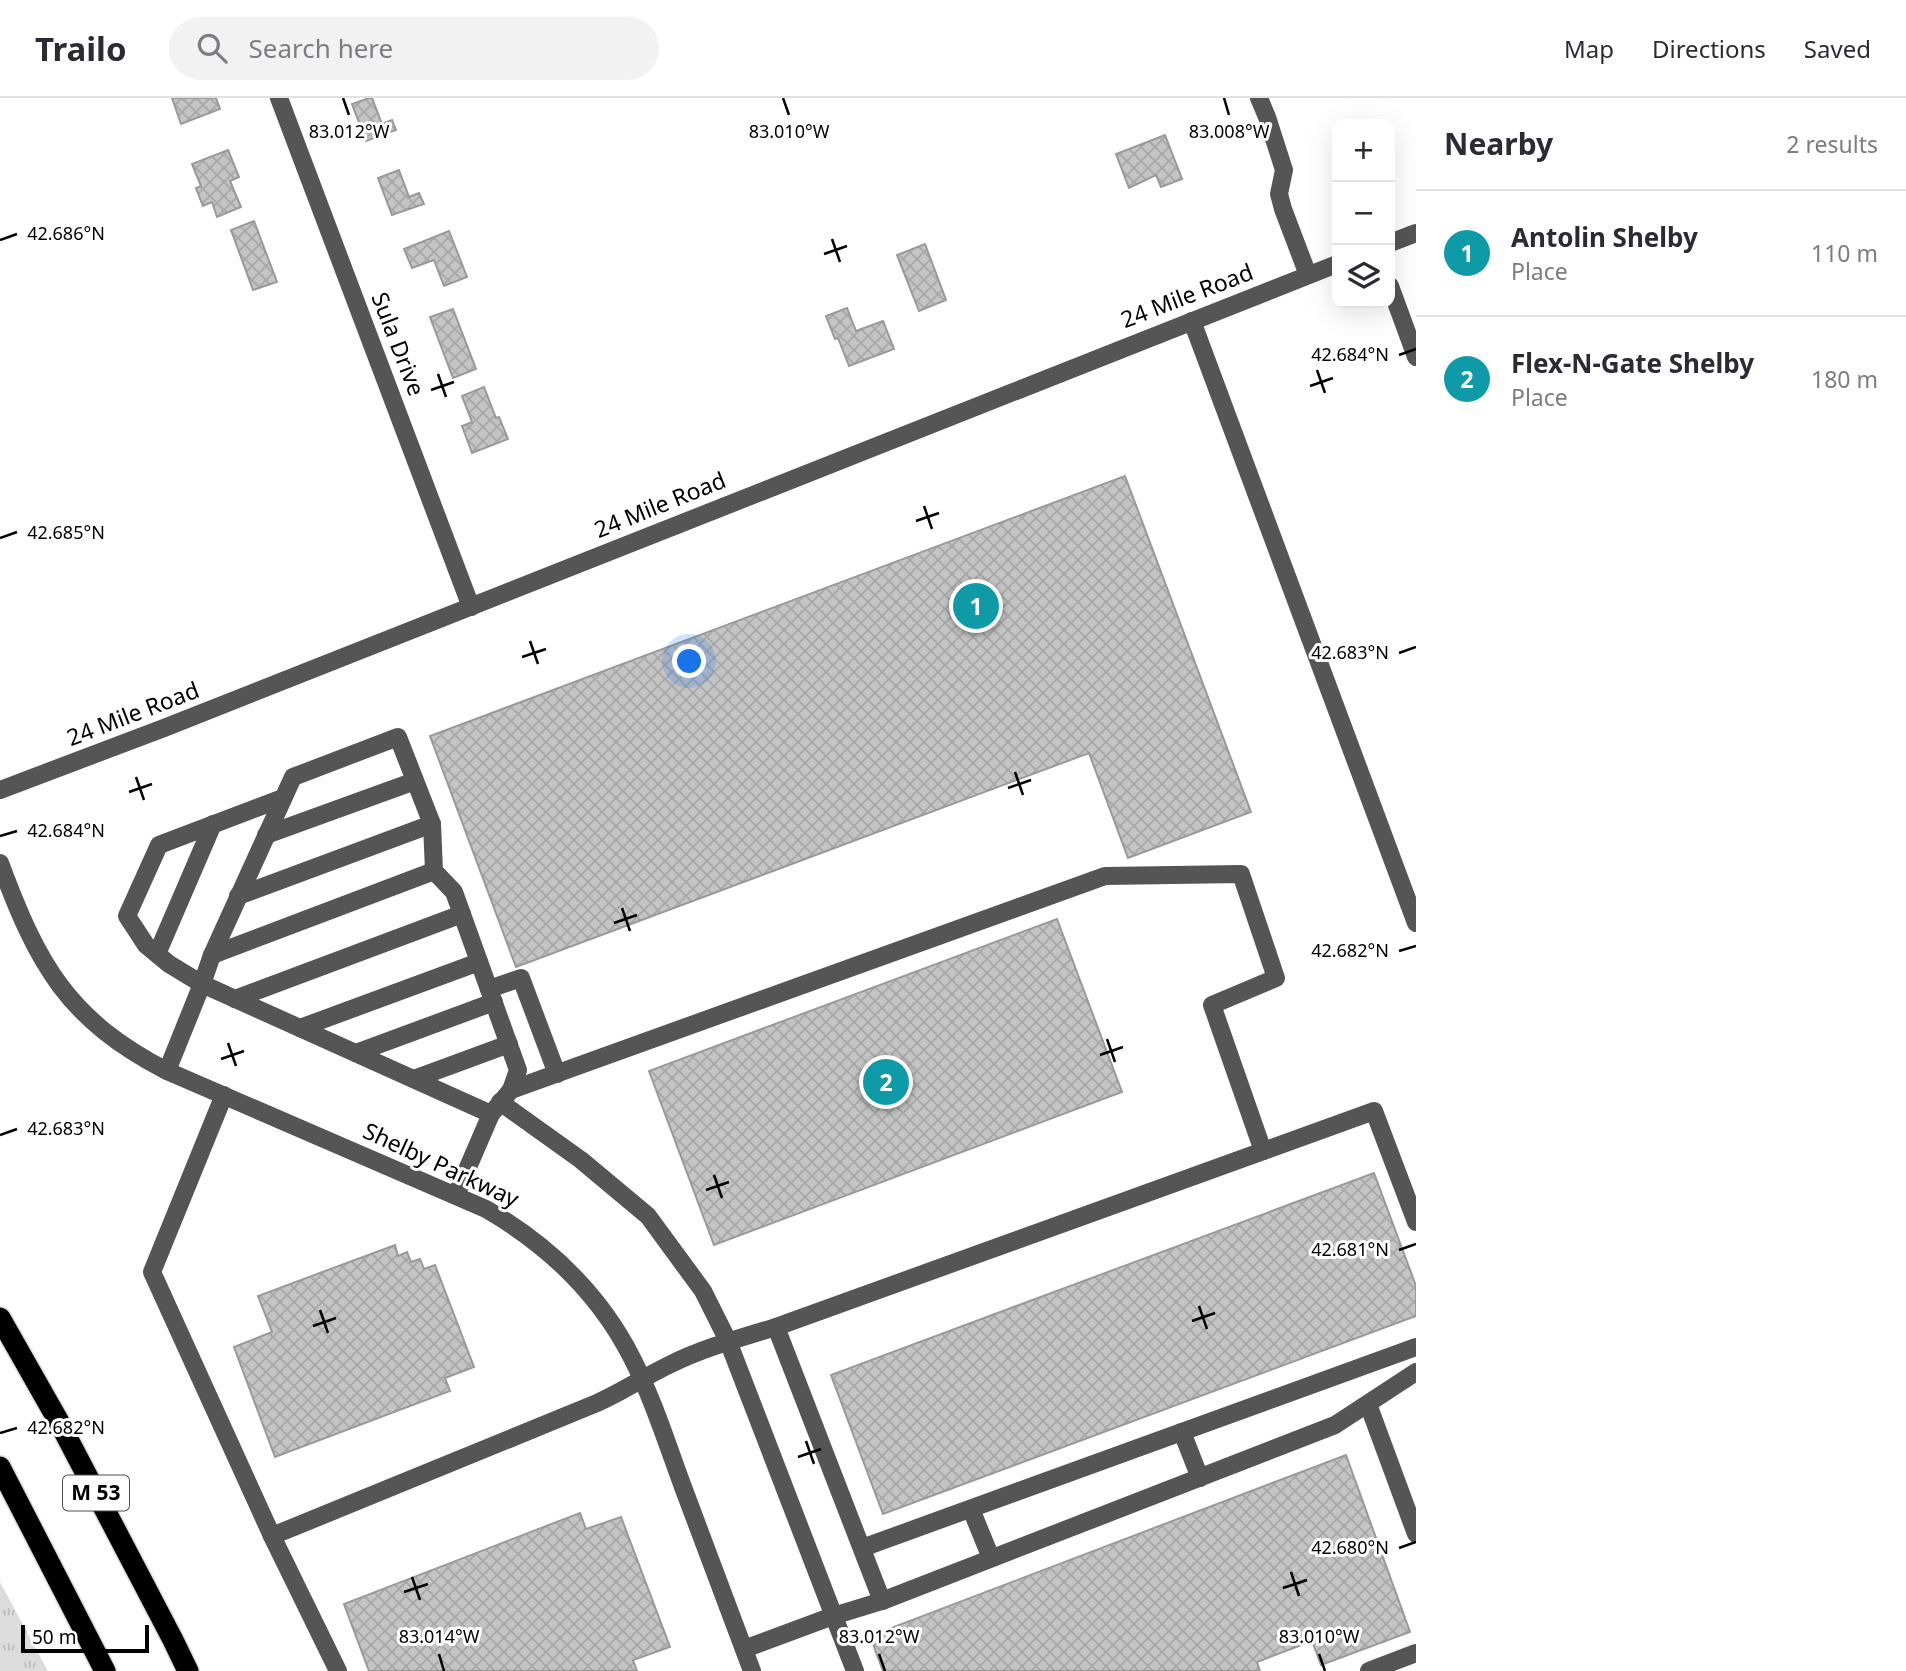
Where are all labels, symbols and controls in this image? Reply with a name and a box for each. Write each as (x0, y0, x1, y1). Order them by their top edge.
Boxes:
search box (169, 17, 659, 80)
text: Trailo (35, 26, 127, 71)
icon: search (193, 29, 231, 67)
text: Search here (249, 30, 393, 66)
text: Map (1564, 32, 1614, 65)
text: Directions (1652, 32, 1766, 65)
text: Saved (1804, 32, 1871, 65)
text: 83.012°W (309, 119, 390, 143)
text: 83.010°W (749, 119, 830, 143)
text: 83.008°W (1189, 119, 1270, 143)
map controls (1332, 119, 1395, 308)
button: + (1332, 119, 1395, 182)
text: Nearby (1444, 123, 1553, 164)
text: 2 results (1786, 128, 1878, 160)
button: − (1332, 182, 1395, 245)
text: Antolin Shelby (1511, 219, 1698, 255)
text: 42.686°N (27, 221, 105, 245)
text: 1 (1460, 237, 1474, 269)
text: 110 m (1811, 237, 1878, 269)
button: layers (1332, 245, 1395, 308)
street label: 24 Mile Road (1116, 255, 1257, 335)
text: Place (1511, 255, 1568, 287)
street label: Sula Drive (365, 287, 433, 400)
text: 42.684°N (1311, 342, 1389, 366)
text: Flex-N-Gate Shelby (1511, 345, 1754, 381)
text: 2 (1460, 363, 1474, 395)
text: 180 m (1811, 363, 1878, 395)
text: Place (1511, 381, 1568, 413)
street label: 24 Mile Road (589, 463, 730, 545)
text: 42.685°N (27, 520, 105, 544)
pin: 1 (953, 580, 999, 632)
text: 42.683°N (1311, 640, 1389, 664)
your location (672, 644, 706, 678)
street label: 24 Mile Road (62, 673, 203, 753)
text: 42.684°N (27, 818, 105, 842)
text: 42.682°N (1311, 938, 1389, 962)
pin: 2 (863, 1056, 909, 1108)
street label: Shelby Parkway (358, 1114, 525, 1214)
text: 42.683°N (27, 1116, 105, 1140)
text: 42.681°N (1311, 1237, 1389, 1261)
text: 42.682°N (27, 1415, 105, 1439)
road number: M 53 (63, 1476, 129, 1510)
text: 42.680°N (1311, 1535, 1389, 1559)
scale bar (21, 1622, 149, 1654)
text: 50 m (32, 1624, 76, 1650)
text: 83.014°W (399, 1624, 480, 1648)
text: 83.012°W (839, 1624, 920, 1648)
text: 83.010°W (1279, 1624, 1360, 1648)

